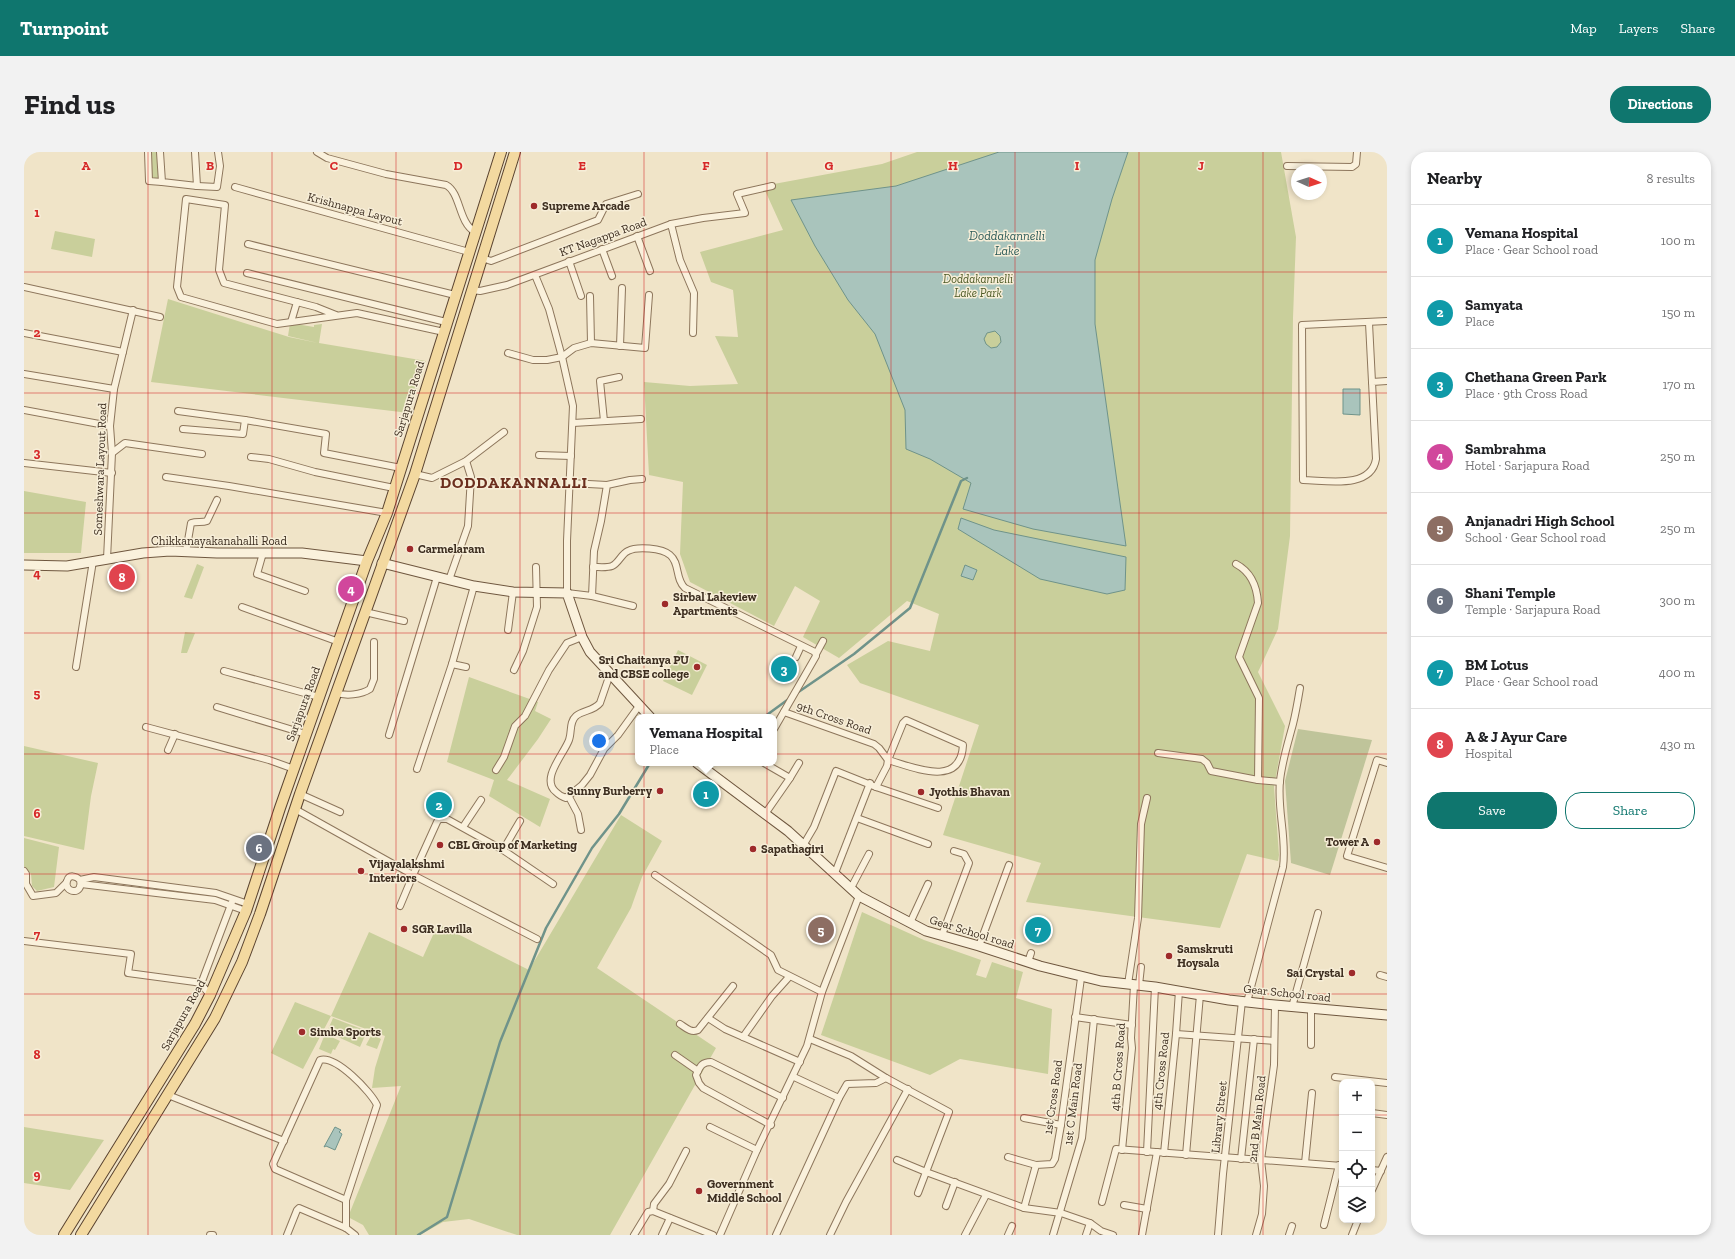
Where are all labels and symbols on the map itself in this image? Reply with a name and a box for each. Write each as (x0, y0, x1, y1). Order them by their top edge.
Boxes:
text: A (82, 158, 91, 173)
text: B (206, 158, 214, 173)
text: C (330, 158, 338, 173)
text: D (453, 158, 463, 173)
text: E (578, 158, 586, 173)
text: F (702, 158, 710, 173)
text: G (825, 158, 834, 173)
text: H (948, 158, 958, 173)
text: I (1075, 158, 1080, 173)
text: J (1198, 158, 1204, 173)
north arrow (1291, 164, 1327, 200)
street label: Krishnappa Layout (306, 190, 405, 229)
place label: Supreme Arcade (542, 199, 630, 213)
marker: Supreme Arcade (529, 201, 539, 211)
text: 1 (34, 205, 40, 220)
street label: KT Nagappa Road (557, 215, 649, 259)
water label: Doddakannelli Lake (969, 228, 1045, 258)
park label: Doddakannelli Lake Park (943, 272, 1013, 300)
text: 2 (34, 325, 41, 340)
street label: Sarjapura Road (391, 359, 428, 439)
street label: Someshwara Layout Road (91, 402, 109, 536)
text: 3 (34, 445, 41, 460)
district label: DODDAKANNALLI (440, 473, 588, 492)
street label: Chikkanayakanahalli Road (151, 534, 287, 548)
place label: Carmelaram (418, 542, 485, 556)
marker: Carmelaram (405, 544, 415, 554)
pin: 8 (109, 562, 135, 592)
text: 4 (33, 566, 41, 581)
pin: 4 (338, 574, 364, 604)
place label: Sirbal Lakeview Apartments (673, 590, 757, 618)
marker: Sirbal Lakeview Apartments (660, 599, 670, 609)
place label: Sri Chaitanya PU and CBSE college (598, 653, 689, 681)
pin: 3 (771, 654, 797, 684)
marker: Sri Chaitanya PU and CBSE college (692, 662, 702, 672)
street label: Sarjapura Road (283, 664, 324, 744)
text: 5 (34, 686, 41, 701)
street label: 9th Cross Road (795, 699, 874, 737)
your location (589, 731, 609, 751)
pin: 1 (693, 779, 719, 809)
place label: Sunny Burberry (567, 784, 653, 798)
place label: Jyothis Bhavan (929, 785, 1010, 799)
marker: Sunny Burberry (655, 786, 665, 796)
marker: Jyothis Bhavan (916, 787, 926, 797)
pin: 2 (426, 790, 452, 820)
text: 6 (34, 806, 41, 821)
pin: 6 (246, 833, 272, 863)
place label: Tower A (1326, 835, 1370, 849)
marker: Tower A (1372, 837, 1382, 847)
place label: CBL Group of Marketing (448, 838, 577, 852)
marker: CBL Group of Marketing (435, 840, 445, 850)
place label: Sapathagiri (761, 842, 824, 856)
marker: Sapathagiri (748, 844, 758, 854)
place label: Vijayalakshmi Interiors (369, 857, 445, 885)
marker: Vijayalakshmi Interiors (356, 866, 366, 876)
street label: Gear School road (928, 912, 1016, 952)
pin: 5 (808, 915, 834, 945)
pin: 7 (1025, 915, 1051, 945)
place label: SGR Lavilla (412, 922, 472, 936)
marker: SGR Lavilla (399, 924, 409, 934)
text: 7 (34, 927, 41, 942)
place label: Samskruti Hoysala (1177, 942, 1234, 970)
marker: Samskruti Hoysala (1164, 951, 1174, 961)
place label: Sai Crystal (1286, 966, 1345, 980)
marker: Sai Crystal (1347, 968, 1357, 978)
street label: Sarjapura Road (158, 977, 209, 1053)
street label: Gear School road (1243, 981, 1332, 1005)
street label: 4th B Cross Road (1108, 1022, 1128, 1111)
place label: Simba Sports (310, 1025, 382, 1039)
marker: Simba Sports (297, 1027, 307, 1037)
street label: 4th Cross Road (1150, 1031, 1172, 1111)
text: 8 (33, 1047, 41, 1062)
street label: 1st Cross Road (1041, 1058, 1065, 1135)
street label: 1st C Main Road (1061, 1062, 1085, 1146)
street label: 2nd B Main Road (1245, 1074, 1269, 1163)
street label: Library Street (1208, 1080, 1230, 1154)
text: 9 (34, 1167, 41, 1182)
place label: Government Middle School (707, 1177, 782, 1205)
marker: Government Middle School (694, 1186, 704, 1196)

